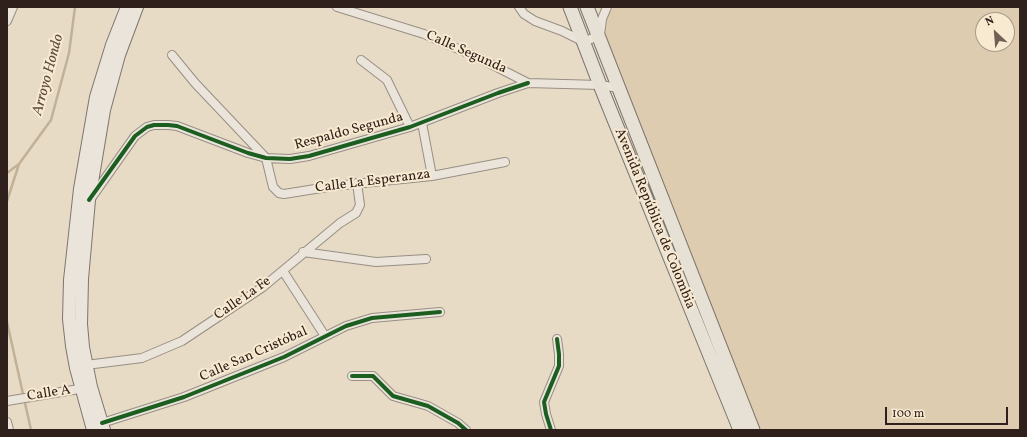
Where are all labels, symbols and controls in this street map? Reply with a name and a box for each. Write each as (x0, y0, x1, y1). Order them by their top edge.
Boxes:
north arrow (975, 12, 1015, 52)
text: N (983, 13, 997, 30)
street label: Calle Segunda (423, 28, 509, 78)
water label: Arroyo Hondo (29, 32, 69, 118)
street label: Respaldo Segunda (293, 109, 405, 155)
street label: Avenida República de Colombia (610, 126, 698, 312)
street label: Calle La Esperanza (315, 167, 431, 197)
street label: Calle La Fe (211, 273, 275, 325)
street label: Calle San Cristóbal (198, 324, 310, 386)
street label: Calle A (26, 382, 72, 406)
scale bar (887, 399, 1010, 425)
text: 100 m (892, 406, 924, 422)

